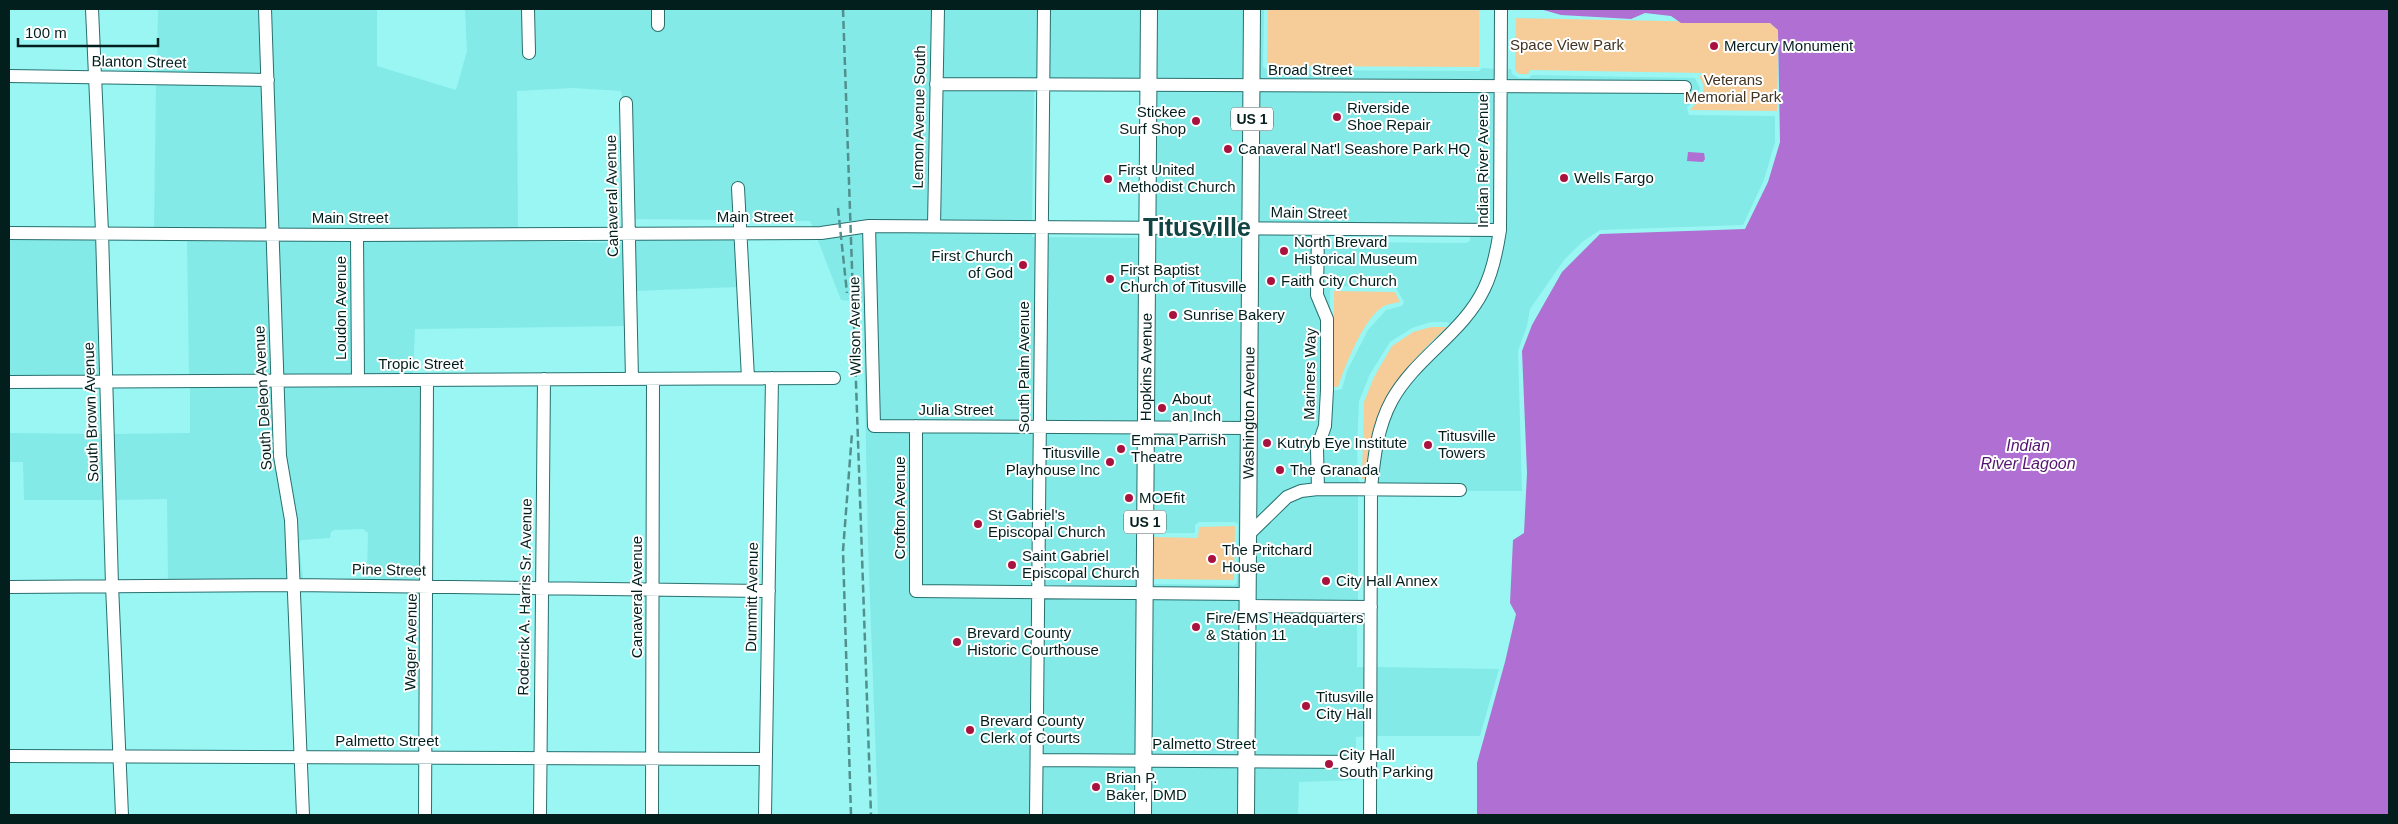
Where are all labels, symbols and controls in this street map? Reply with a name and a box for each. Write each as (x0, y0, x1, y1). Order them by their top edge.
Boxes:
scale bar (18, 15, 158, 47)
text: 100 m (25, 24, 67, 41)
park label: Space View Park (1510, 36, 1624, 53)
place label: Mercury Monument (1724, 37, 1854, 54)
marker: Mercury Monument (1708, 40, 1720, 52)
street label: Lemon Avenue South (909, 45, 928, 189)
street label: Blanton Street (91, 52, 188, 71)
street label: Broad Street (1268, 61, 1353, 78)
park label: Veterans Memorial Park (1685, 71, 1782, 105)
street label: Indian River Avenue (1474, 94, 1491, 228)
place label: Riverside Shoe Repair (1347, 99, 1430, 133)
place label: Stickee Surf Shop (1119, 103, 1186, 137)
road number: US 1 (1231, 108, 1273, 130)
marker: Riverside Shoe Repair (1331, 111, 1343, 123)
marker: Stickee Surf Shop (1190, 115, 1202, 127)
street label: Canaveral Avenue (602, 135, 621, 257)
place label: Canaveral Nat'l Seashore Park HQ (1238, 140, 1470, 157)
marker: Canaveral Nat'l Seashore Park HQ (1222, 143, 1234, 155)
place label: First United Methodist Church (1118, 161, 1236, 195)
place label: Wells Fargo (1574, 169, 1654, 186)
marker: Wells Fargo (1558, 172, 1570, 184)
marker: First United Methodist Church (1102, 173, 1114, 185)
street label: Main Street (1271, 203, 1348, 222)
street label: Main Street (717, 208, 794, 225)
street label: Main Street (312, 209, 389, 226)
district label: Titusville (1143, 213, 1251, 241)
place label: North Brevard Historical Museum (1294, 233, 1417, 267)
marker: North Brevard Historical Museum (1278, 245, 1290, 257)
place label: First Church of God (931, 247, 1013, 281)
street label: Loudon Avenue (332, 256, 349, 360)
marker: First Church of God (1017, 259, 1029, 271)
place label: First Baptist Church of Titusville (1120, 261, 1247, 295)
place label: Faith City Church (1281, 272, 1397, 289)
marker: First Baptist Church of Titusville (1104, 273, 1116, 285)
marker: Faith City Church (1265, 275, 1277, 287)
street label: Wilson Avenue (845, 276, 864, 376)
street label: South Palm Avenue (1015, 301, 1032, 433)
place label: Sunrise Bakery (1183, 306, 1285, 323)
marker: Sunrise Bakery (1167, 309, 1179, 321)
street label: Hopkins Avenue (1137, 313, 1155, 421)
street label: South Deleon Avenue (250, 325, 275, 471)
street label: Mariners Way (1300, 327, 1319, 420)
street label: South Brown Avenue (80, 342, 101, 482)
street label: Washington Avenue (1239, 347, 1257, 479)
street label: Tropic Street (378, 355, 464, 372)
place label: About an Inch (1172, 390, 1221, 424)
street label: Julia Street (918, 401, 994, 418)
marker: About an Inch (1156, 402, 1168, 414)
place label: Titusville Towers (1438, 427, 1496, 461)
place label: Emma Parrish Theatre (1131, 431, 1226, 465)
place label: Kutryb Eye Institute (1277, 434, 1407, 451)
marker: Kutryb Eye Institute (1261, 437, 1273, 449)
water label: Indian River Lagoon (1980, 437, 2076, 472)
marker: Titusville Towers (1422, 439, 1434, 451)
marker: Emma Parrish Theatre (1115, 443, 1127, 455)
place label: Titusville Playhouse Inc (1006, 444, 1100, 478)
street label: Crofton Avenue (891, 456, 908, 560)
marker: Titusville Playhouse Inc (1104, 456, 1116, 468)
place label: The Granada (1290, 461, 1379, 478)
marker: The Granada (1274, 464, 1286, 476)
place label: MOEfit (1139, 489, 1186, 506)
marker: MOEfit (1123, 492, 1135, 504)
street label: Roderick A. Harris Sr. Avenue (514, 498, 535, 696)
place label: St Gabriel's Episcopal Church (988, 506, 1106, 540)
road number: US 1 (1124, 511, 1166, 534)
marker: St Gabriel's Episcopal Church (972, 518, 984, 530)
street label: Canaveral Avenue (628, 536, 645, 658)
place label: The Pritchard House (1222, 541, 1312, 575)
street label: Dummitt Avenue (742, 542, 761, 652)
place label: Saint Gabriel Episcopal Church (1022, 547, 1140, 581)
marker: The Pritchard House (1206, 553, 1218, 565)
marker: Saint Gabriel Episcopal Church (1006, 559, 1018, 571)
street label: Pine Street (352, 560, 427, 579)
place label: City Hall Annex (1336, 572, 1438, 589)
marker: City Hall Annex (1320, 575, 1332, 587)
street label: Wager Avenue (401, 593, 420, 691)
place label: Fire/EMS Headquarters & Station 11 (1206, 609, 1364, 643)
marker: Fire/EMS Headquarters & Station 11 (1190, 621, 1202, 633)
place label: Brevard County Historic Courthouse (967, 624, 1099, 658)
marker: Brevard County Historic Courthouse (951, 636, 963, 648)
place label: Titusville City Hall (1316, 688, 1374, 722)
marker: Titusville City Hall (1300, 700, 1312, 712)
place label: Brevard County Clerk of Courts (980, 712, 1085, 746)
marker: Brevard County Clerk of Courts (964, 724, 976, 736)
street label: Palmetto Street (335, 732, 440, 749)
street label: Palmetto Street (1152, 735, 1257, 752)
place label: City Hall South Parking (1339, 746, 1433, 780)
marker: City Hall South Parking (1323, 758, 1335, 770)
place label: Brian P. Baker, DMD (1106, 769, 1187, 803)
marker: Brian P. Baker, DMD (1090, 781, 1102, 793)

